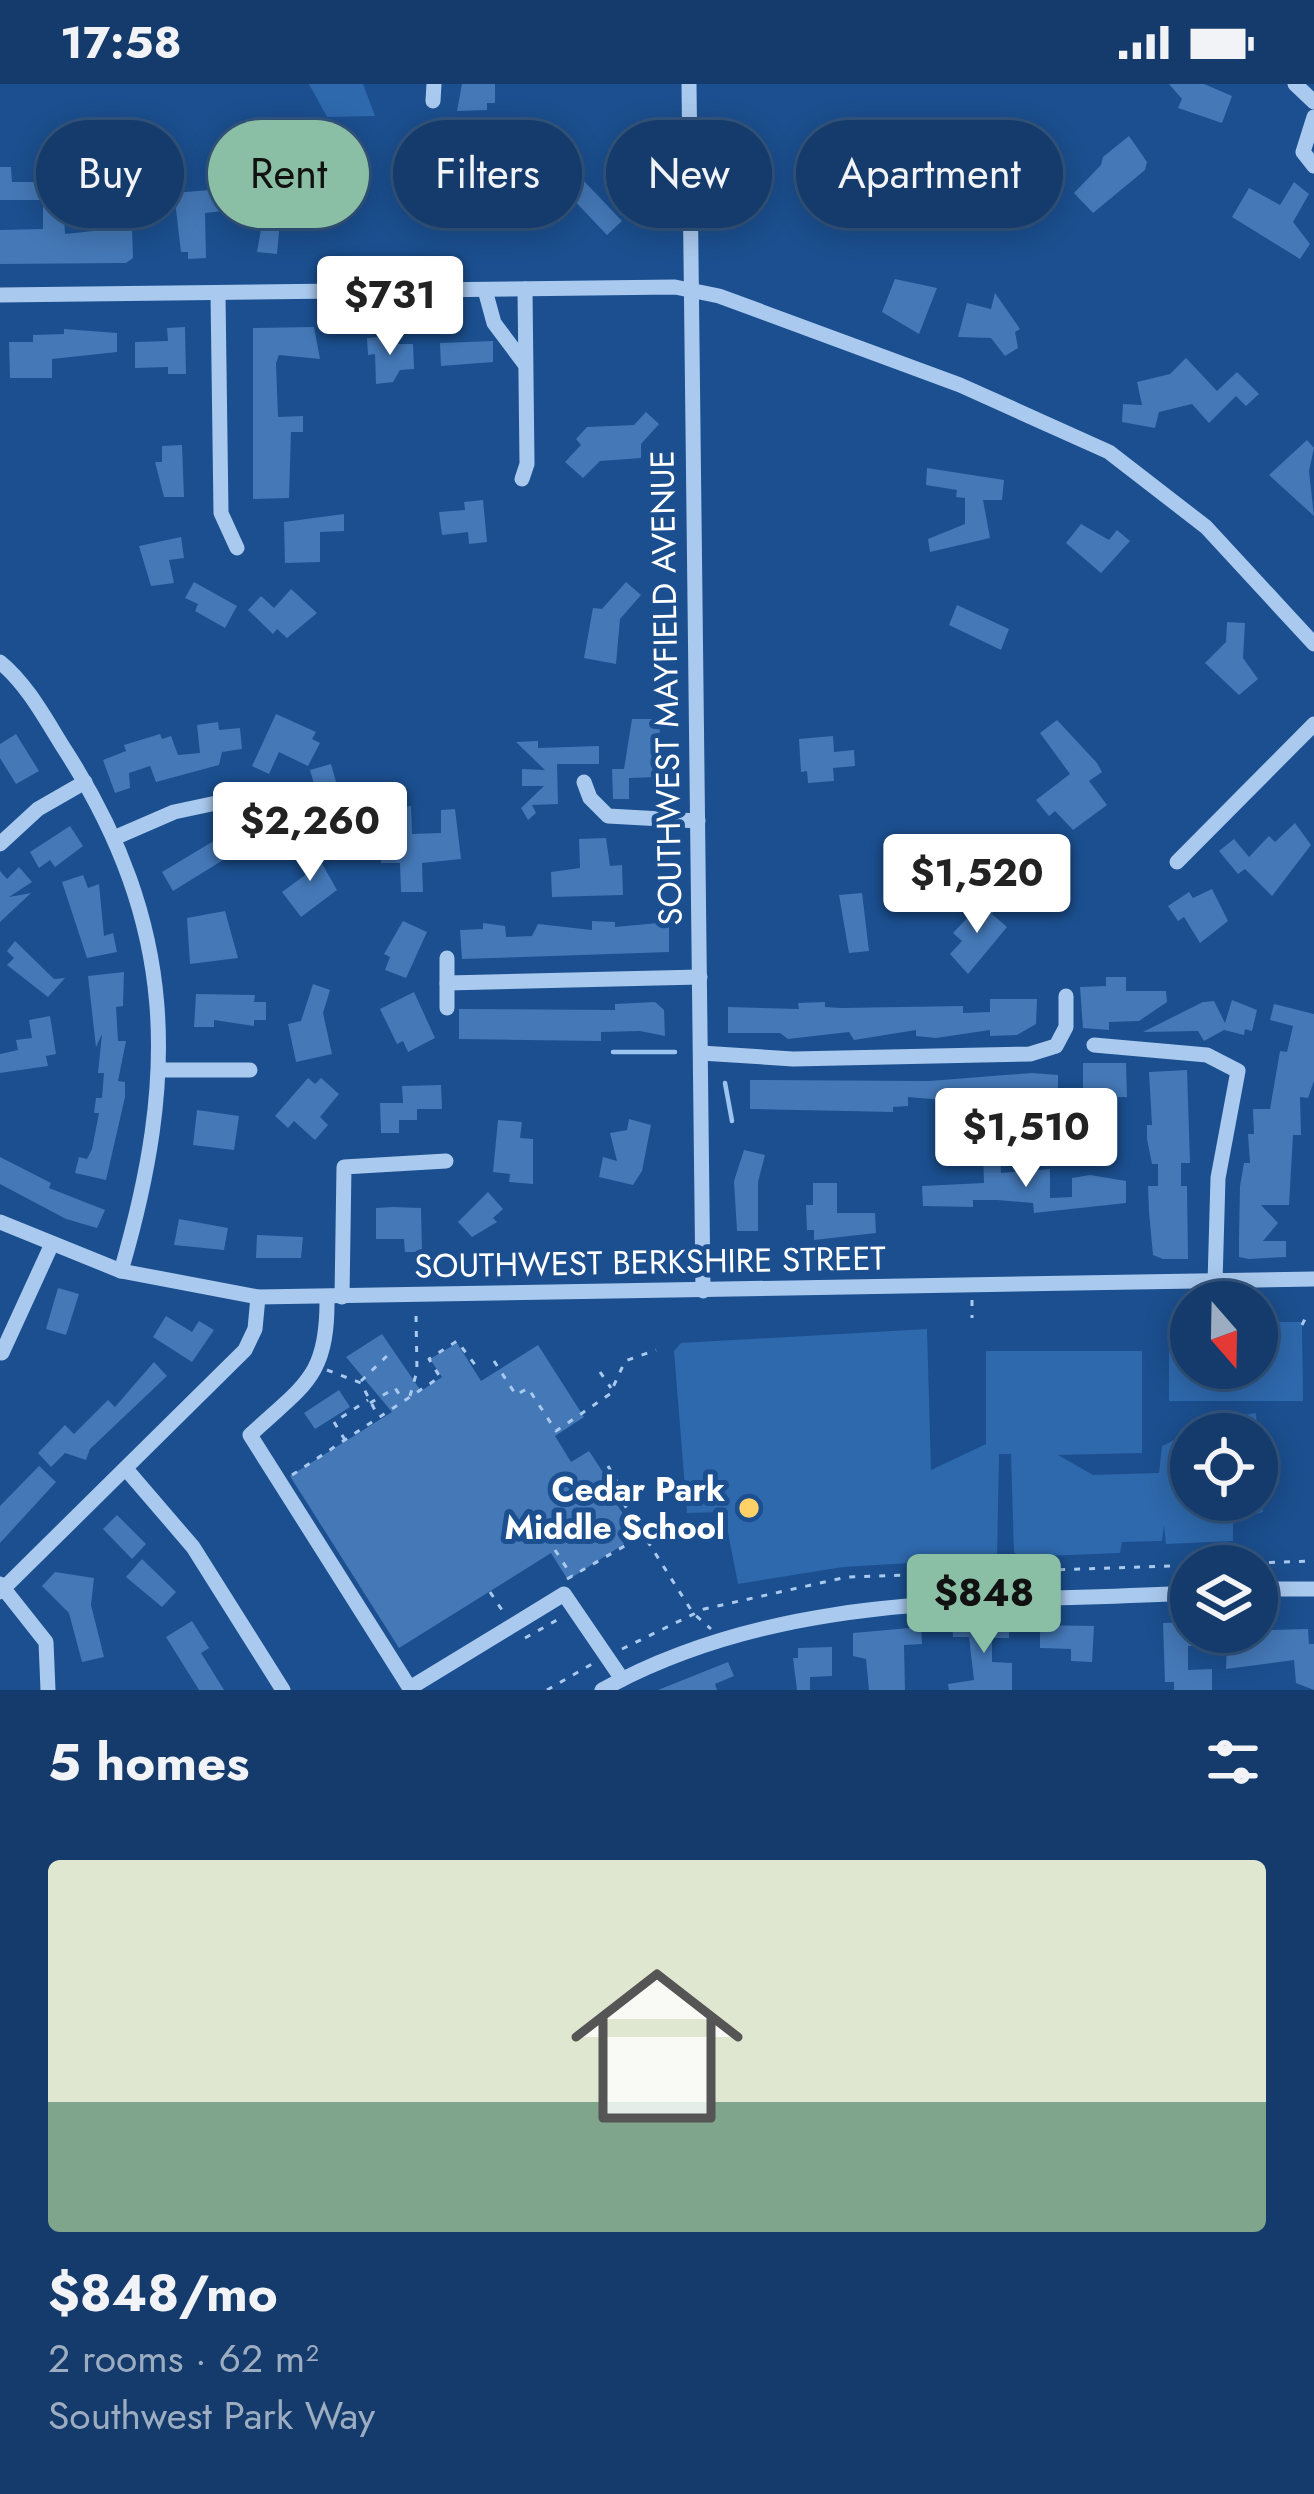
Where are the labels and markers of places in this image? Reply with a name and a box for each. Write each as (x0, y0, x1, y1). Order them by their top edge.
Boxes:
pin: $731 (319, 256, 461, 358)
pin: $2,260 (212, 782, 408, 884)
pin: $1,520 (879, 834, 1075, 936)
pin: $1,510 (928, 1088, 1124, 1190)
place label: Cedar Park Middle School (504, 1466, 725, 1551)
marker: Cedar Park Middle School (736, 1495, 762, 1521)
pin: $848 (913, 1554, 1055, 1656)

